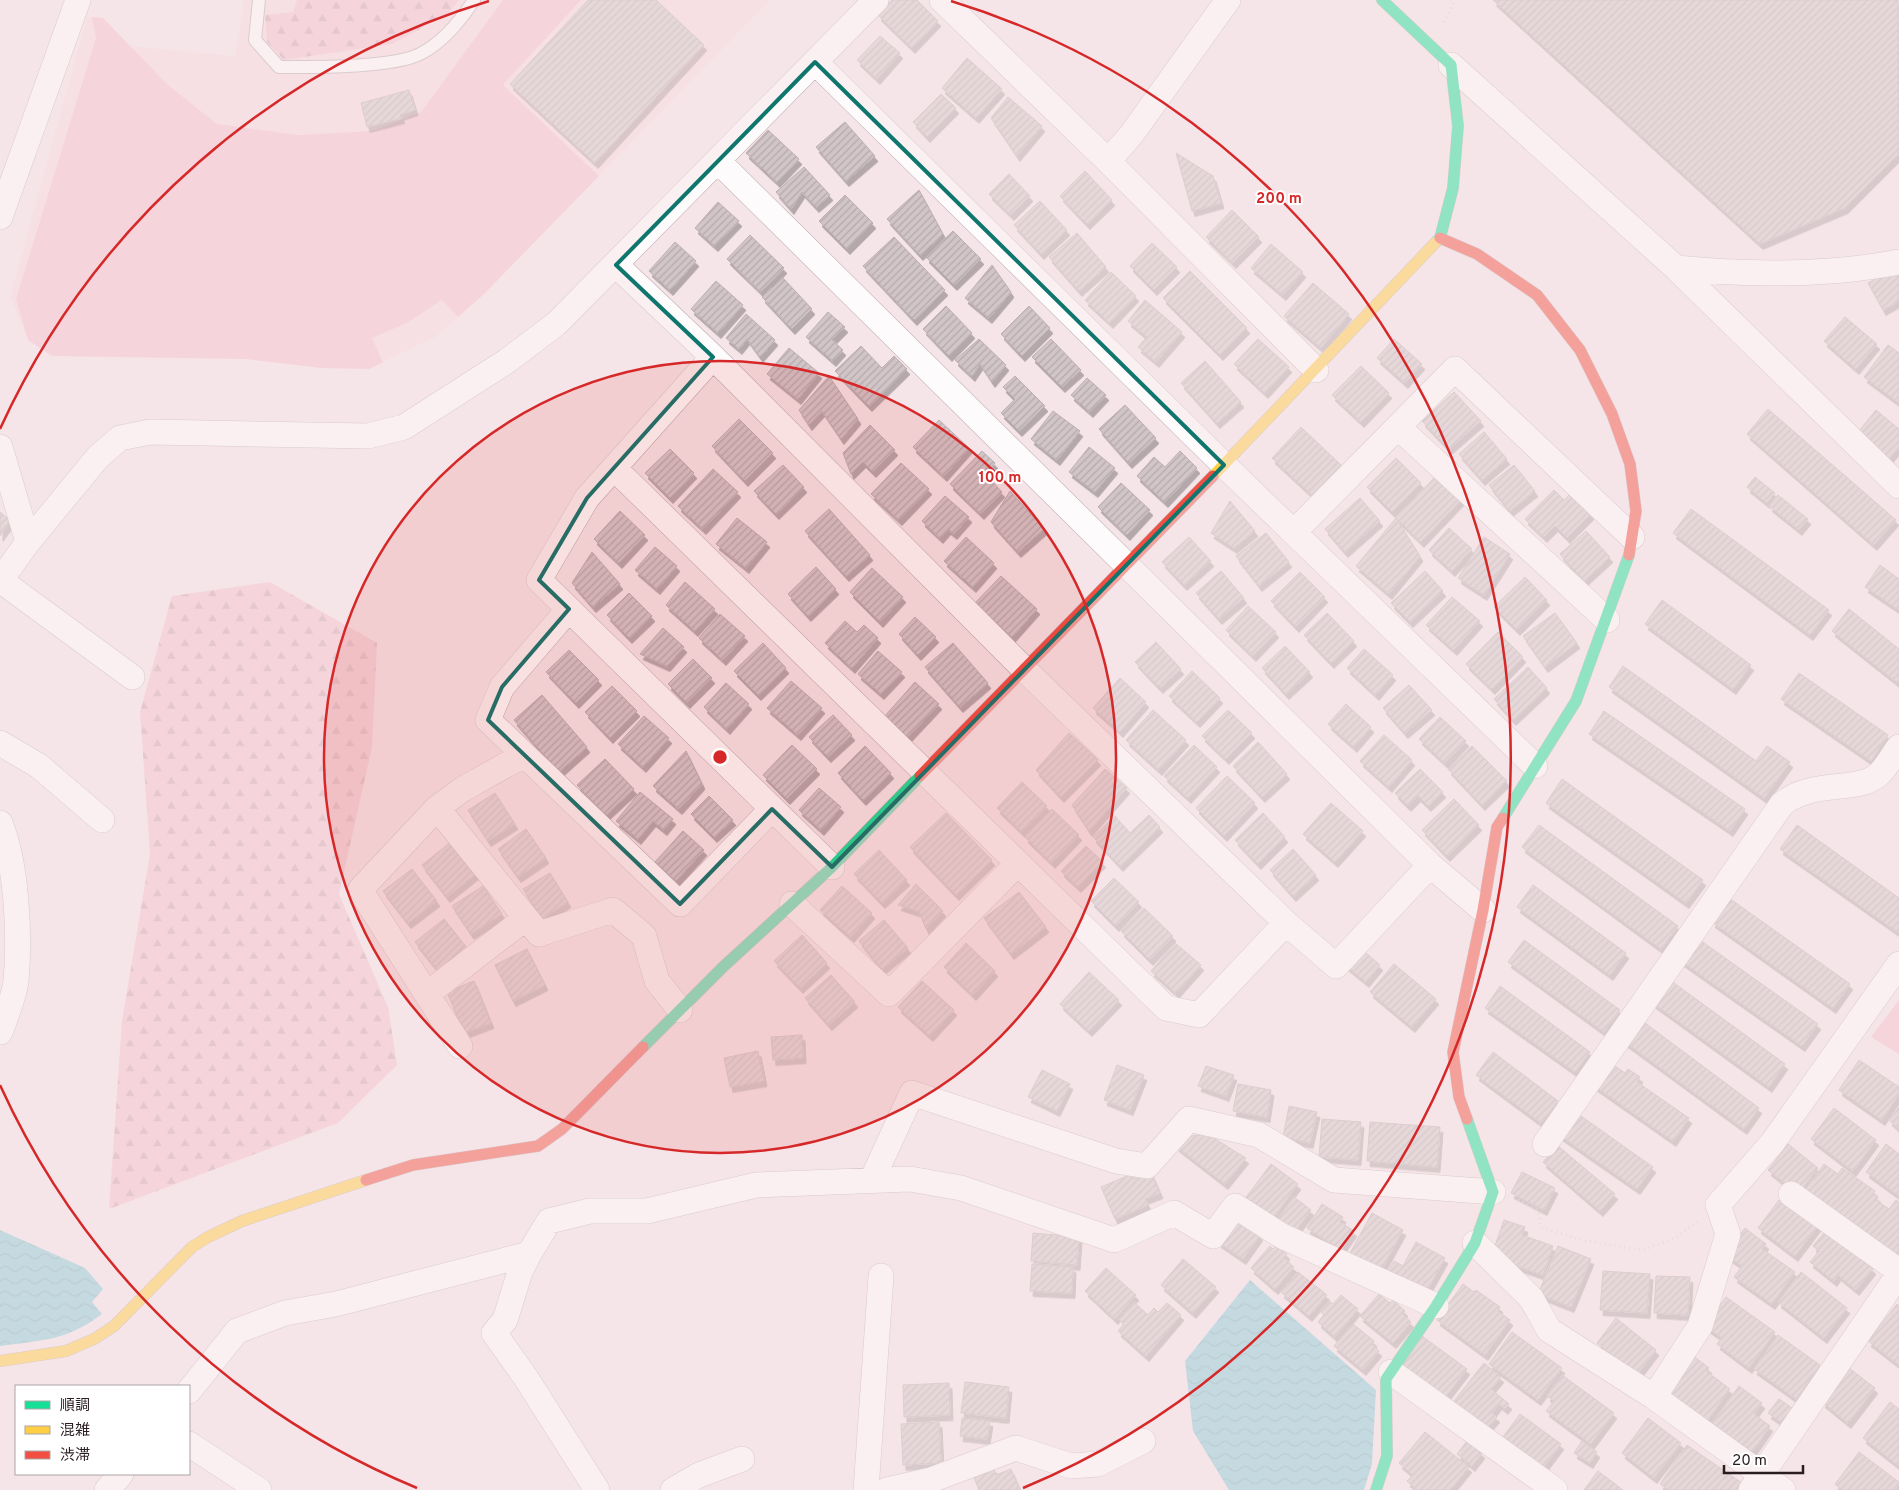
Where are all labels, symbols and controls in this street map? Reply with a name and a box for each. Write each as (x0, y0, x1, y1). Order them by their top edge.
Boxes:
text: 200 m (1256, 190, 1302, 209)
text: 100 m (979, 469, 1021, 488)
centre of rings (711, 748, 729, 766)
legend (15, 1385, 190, 1475)
text: 順調 (60, 1397, 90, 1416)
text: 混雑 (60, 1422, 90, 1441)
scale bar (1724, 1442, 1803, 1474)
text: 渋滞 (60, 1447, 90, 1466)
text: 20 m (1732, 1452, 1767, 1471)

